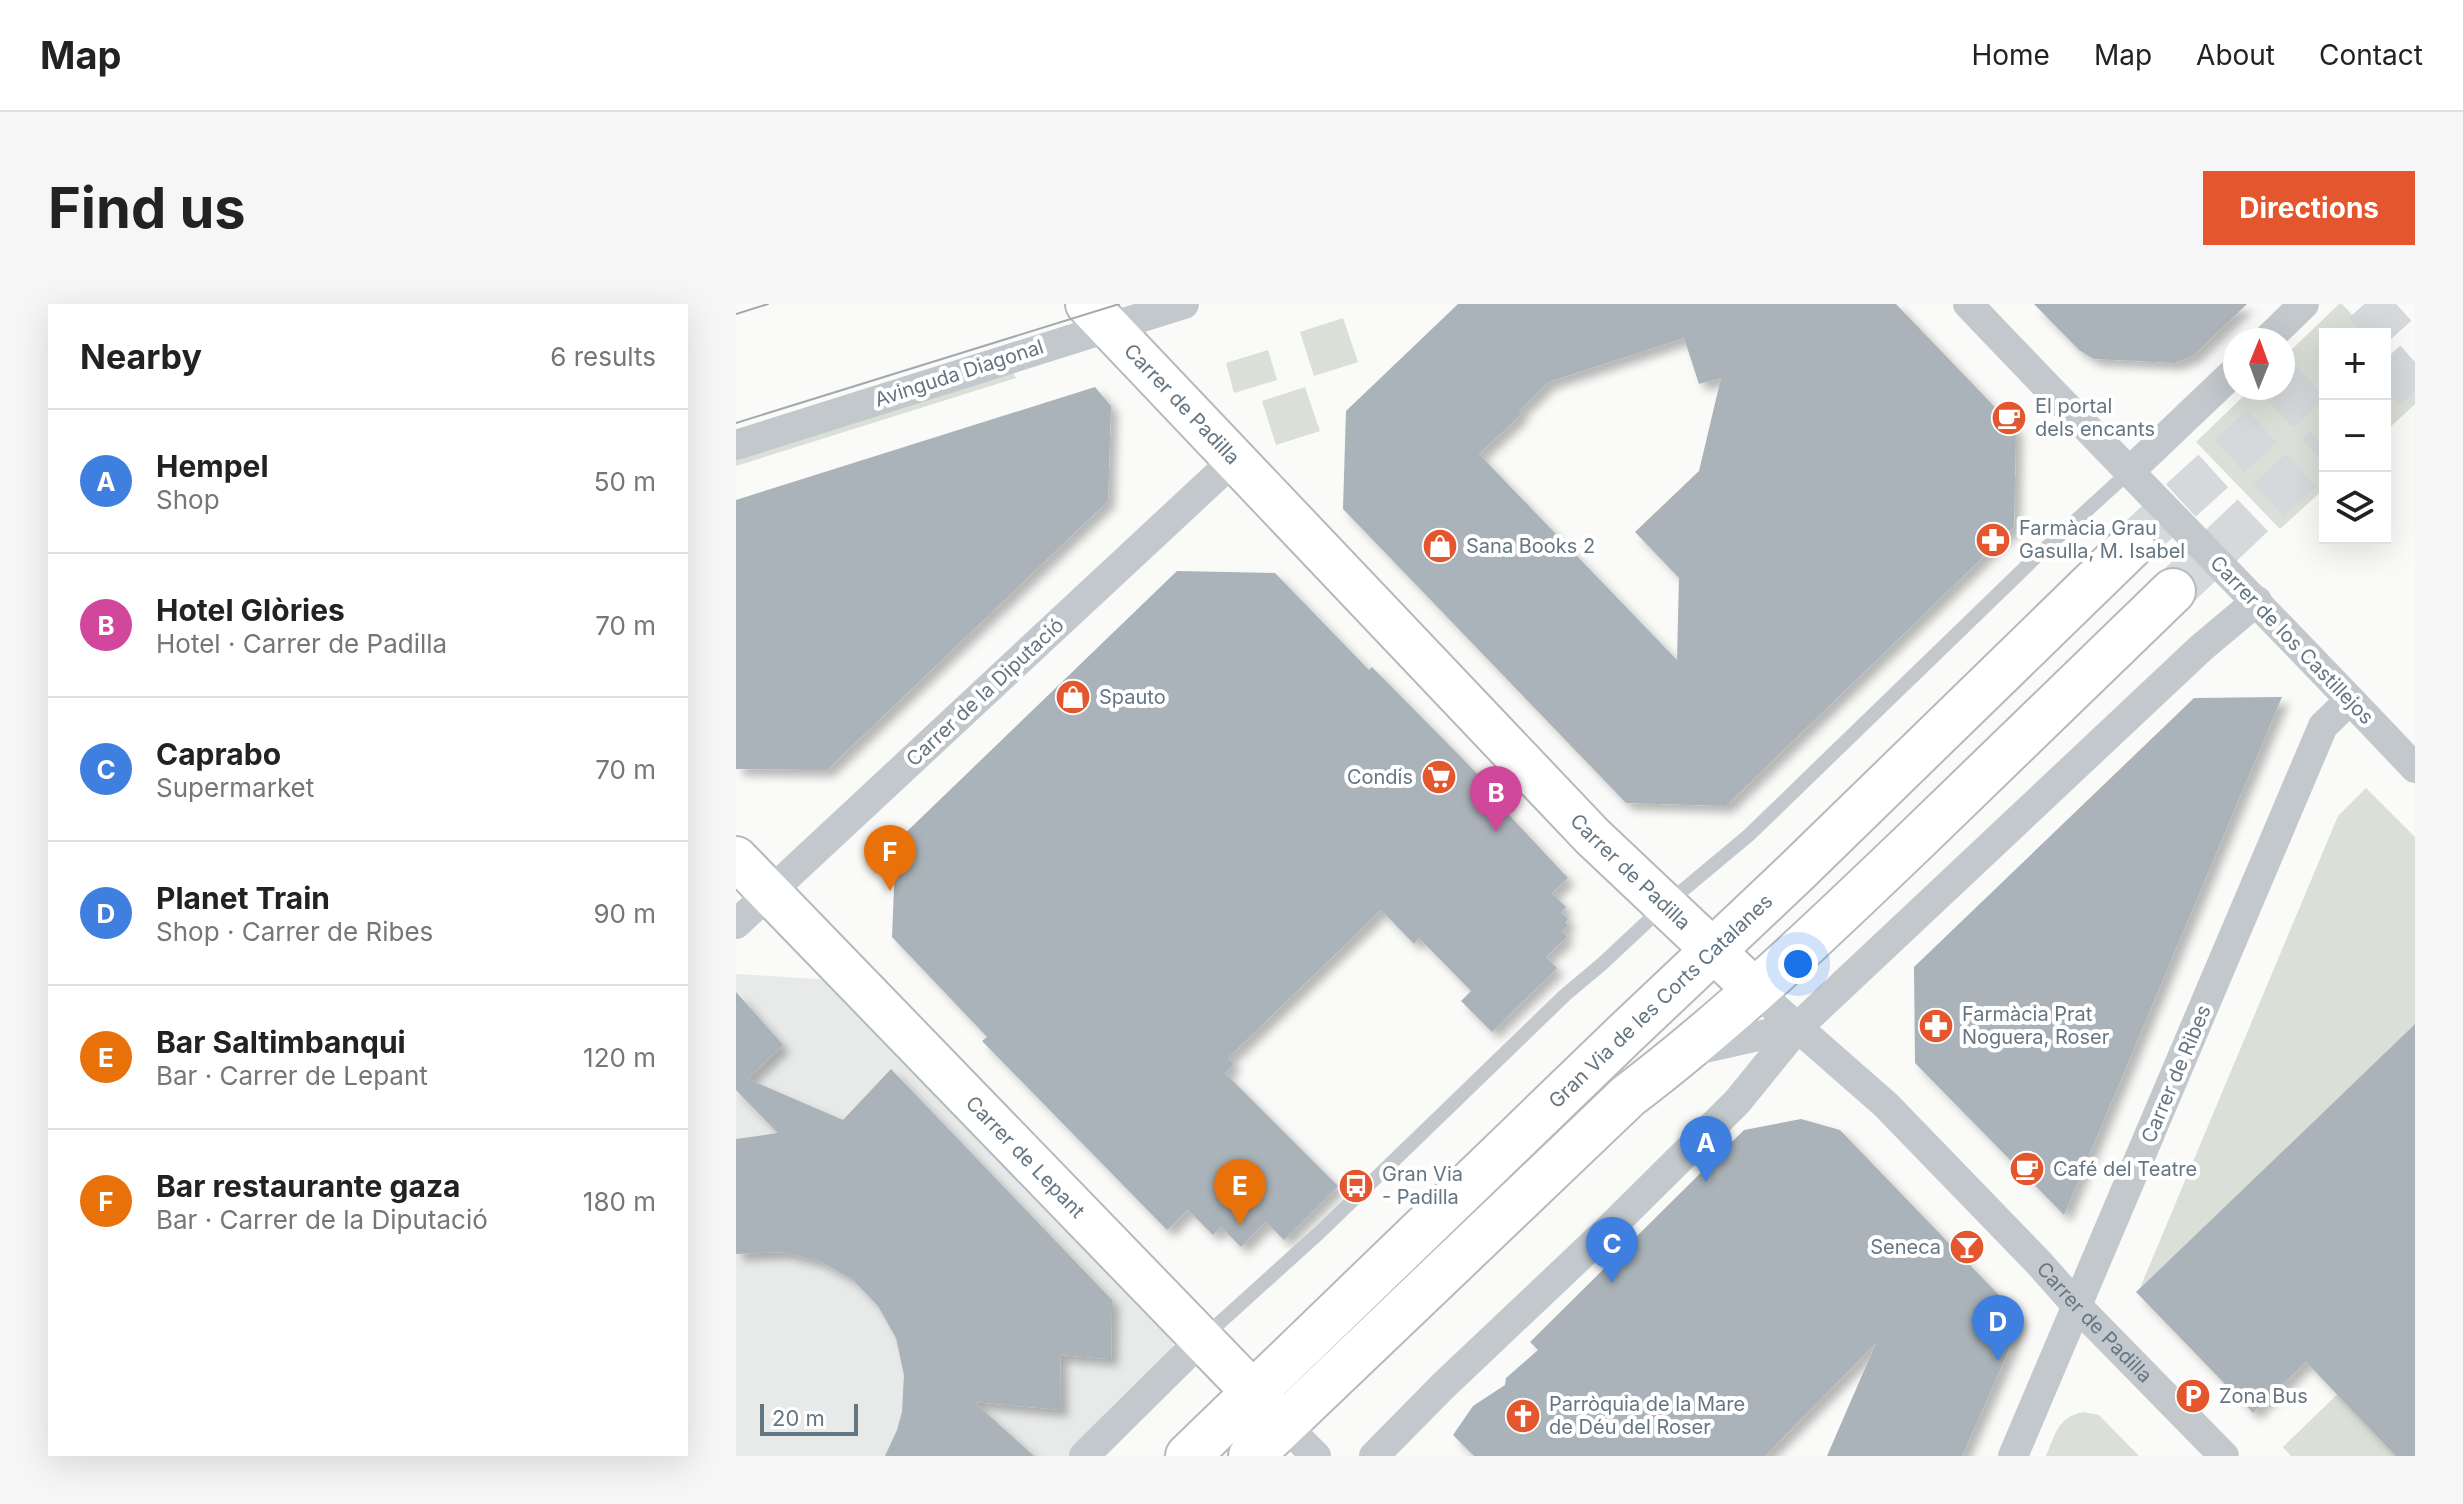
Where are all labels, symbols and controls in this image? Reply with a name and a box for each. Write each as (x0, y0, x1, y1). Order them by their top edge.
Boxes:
text: Map (40, 32, 121, 78)
text: Home (1971, 38, 2050, 72)
text: Map (2094, 38, 2152, 72)
text: About (2196, 38, 2275, 72)
text: Contact (2319, 38, 2423, 72)
button: Directions (2203, 171, 2415, 245)
text: Find us (48, 174, 246, 242)
north arrow (2223, 328, 2295, 400)
map controls (2319, 328, 2391, 544)
button: + (2319, 328, 2391, 400)
street label: Avinguda Diagonal (872, 334, 1046, 412)
text: Nearby (80, 336, 202, 377)
street label: Carrer de Padilla (1119, 339, 1245, 469)
text: 6 results (550, 341, 656, 372)
place label: El portal dels encants (2035, 394, 2155, 441)
cafe icon: El portal dels encants (1990, 399, 2028, 437)
button: − (2319, 400, 2391, 472)
text: Hempel (156, 448, 269, 484)
text: A (96, 466, 116, 497)
text: 50 m (594, 466, 656, 497)
button: layers (2319, 472, 2391, 544)
text: Shop (156, 484, 220, 515)
place label: Farmàcia Grau Gasulla, M. Isabel (2019, 516, 2185, 563)
pharmacy icon: Farmàcia Grau Gasulla, M. Isabel (1974, 521, 2012, 559)
shop icon: Sana Books 2 (1421, 527, 1459, 565)
place label: Sana Books 2 (1466, 534, 1595, 558)
street label: Carrer de los Castillejos (2205, 551, 2379, 729)
text: Hotel Glòries (156, 592, 345, 628)
text: B (97, 610, 115, 641)
text: 70 m (595, 610, 656, 641)
street label: Carrer de la Diputació (901, 613, 1069, 771)
text: Hotel · Carrer de Padilla (156, 628, 447, 659)
shop icon: Spauto (1054, 678, 1092, 716)
place label: Spauto (1099, 685, 1166, 709)
text: Caprabo (156, 736, 281, 772)
text: C (96, 754, 116, 785)
text: 70 m (595, 754, 656, 785)
supermarket icon: Condis (1420, 758, 1458, 796)
place label: Condis (1347, 765, 1413, 789)
pin: B (1470, 766, 1522, 832)
text: Supermarket (156, 772, 314, 803)
street label: Carrer de Padilla (1565, 809, 1696, 935)
pin: F (864, 825, 916, 891)
text: Planet Train (156, 880, 330, 916)
street label: Gran Via de les Corts Catalanes (1544, 889, 1777, 1113)
text: D (97, 898, 115, 929)
text: 90 m (593, 898, 656, 929)
text: Shop · Carrer de Ribes (156, 916, 433, 947)
your location (1778, 944, 1818, 984)
street label: Carrer de Ribes (2136, 1001, 2216, 1147)
place label: Farmàcia Prat Noguera, Roser (1962, 1002, 2110, 1049)
pharmacy icon: Farmàcia Prat Noguera, Roser (1917, 1007, 1955, 1045)
text: Bar Saltimbanqui (156, 1024, 406, 1060)
text: E (98, 1042, 114, 1073)
text: 120 m (583, 1042, 656, 1073)
text: Bar · Carrer de Lepant (156, 1060, 428, 1091)
street label: Carrer de Lepant (961, 1091, 1090, 1223)
pin: A (1680, 1116, 1732, 1182)
cafe icon: Café del Teatre (2008, 1150, 2046, 1188)
place label: Café del Teatre (2053, 1157, 2197, 1181)
pin: E (1214, 1159, 1266, 1225)
place label: Gran Via - Padilla (1382, 1162, 1463, 1209)
bus stop icon: Gran Via - Padilla (1337, 1167, 1375, 1205)
text: Bar restaurante gaza (156, 1168, 461, 1204)
text: F (98, 1186, 114, 1217)
text: 180 m (583, 1186, 656, 1217)
text: Bar · Carrer de la Diputació (156, 1204, 488, 1235)
pin: C (1586, 1217, 1638, 1283)
bar icon: Seneca (1948, 1228, 1986, 1266)
place label: Seneca (1870, 1235, 1941, 1259)
street label: Carrer de Padilla (2032, 1257, 2157, 1388)
pin: D (1972, 1295, 2024, 1361)
parking icon: Zona Bus (2174, 1377, 2212, 1415)
place label: Zona Bus (2219, 1384, 2308, 1408)
place label: Parròquia de la Mare de Déu del Roser (1549, 1392, 1745, 1439)
church icon: Parròquia de la Mare de Déu del Roser (1504, 1397, 1542, 1435)
scale bar (760, 1400, 858, 1436)
text: 20 m (772, 1405, 825, 1431)

